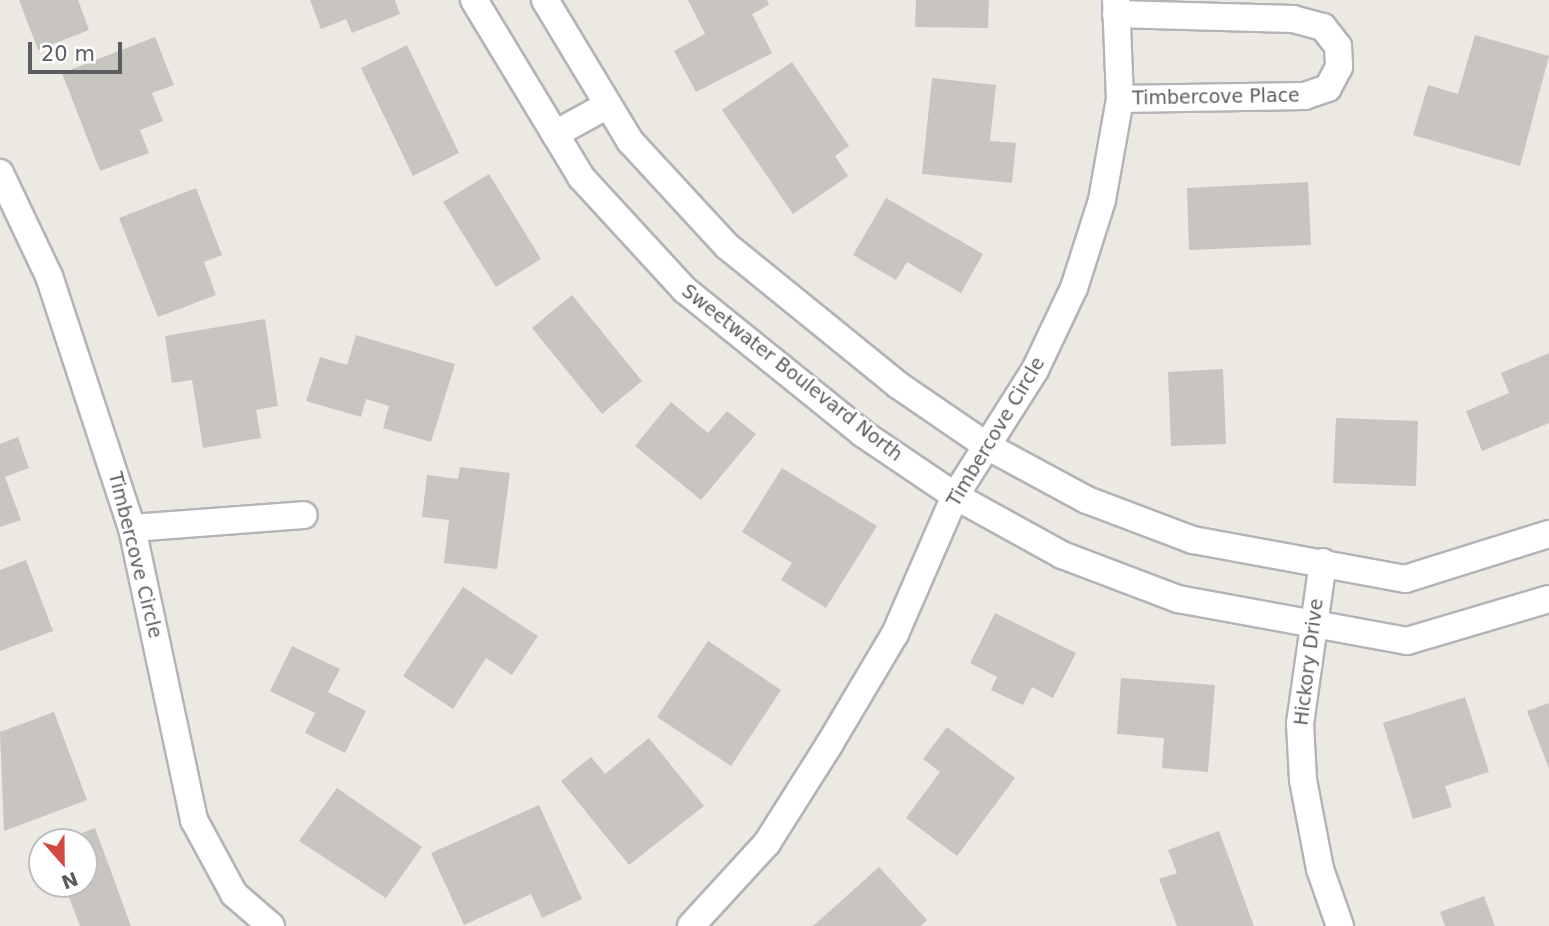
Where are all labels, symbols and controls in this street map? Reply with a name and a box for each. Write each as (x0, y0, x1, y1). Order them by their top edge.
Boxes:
scale bar (32, 28, 126, 72)
text: 20 m (41, 42, 95, 66)
street label: Timbercove Place (1132, 84, 1300, 110)
street label: Sweetwater Boulevard North (677, 280, 907, 466)
street label: Timbercove Circle (942, 353, 1050, 511)
street label: Timbercove Circle (103, 470, 167, 640)
street label: Hickory Drive (1290, 597, 1328, 727)
north arrow (28, 828, 98, 898)
text: N (58, 868, 81, 894)

